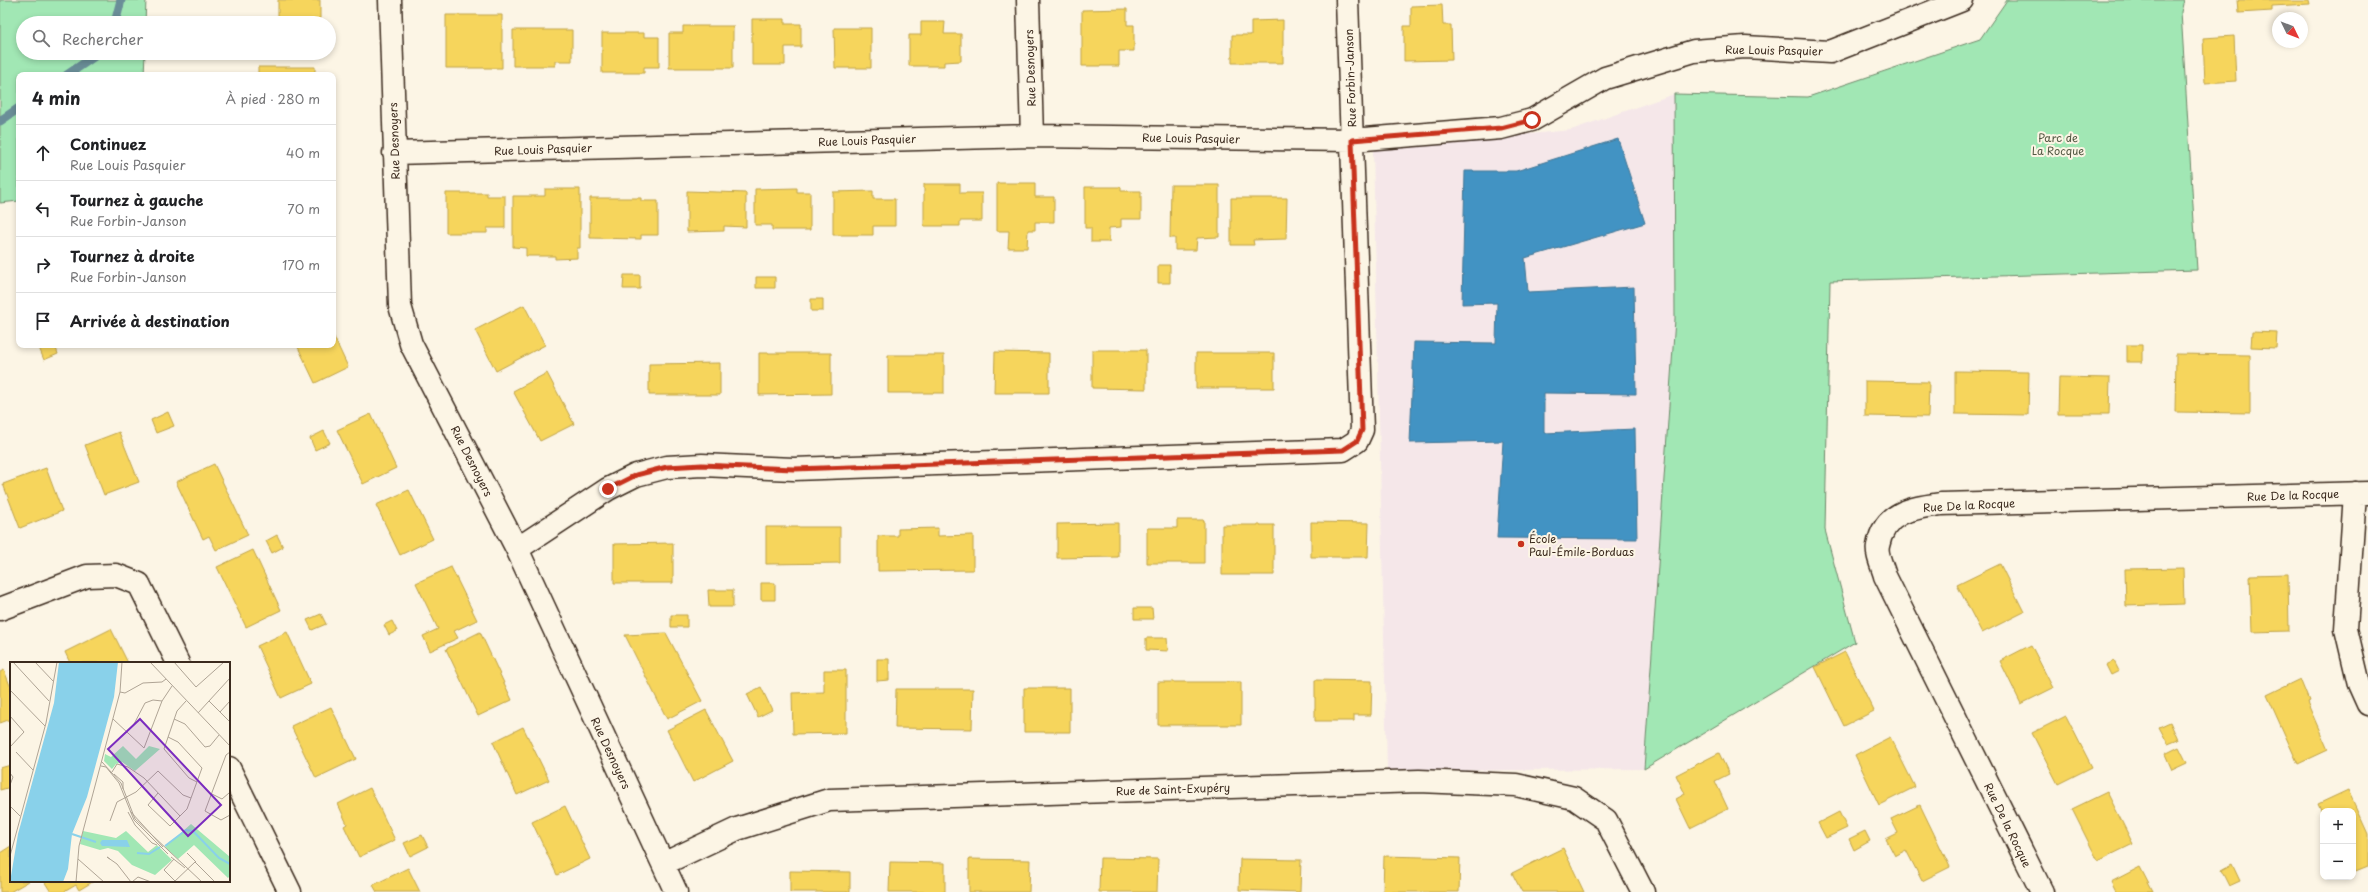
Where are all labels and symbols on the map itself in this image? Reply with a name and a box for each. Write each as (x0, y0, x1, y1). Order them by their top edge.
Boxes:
north arrow (2272, 12, 2308, 48)
street label: Rue Forbin-Janson (1340, 28, 1360, 128)
street label: Rue Desnoyers (1020, 29, 1040, 107)
street label: Rue Louis Pasquier (1725, 41, 1824, 59)
street label: Rue Desnoyers (384, 102, 404, 180)
route start (1523, 111, 1541, 129)
street label: Rue Louis Pasquier (1142, 129, 1241, 147)
park label: Parc de La Rocque (2032, 129, 2084, 159)
street label: Rue Louis Pasquier (818, 130, 917, 150)
street label: Rue Louis Pasquier (494, 139, 593, 159)
street label: Rue Desnoyers (447, 423, 497, 499)
route end (599, 480, 617, 498)
street label: Rue De la Rocque (2247, 485, 2339, 505)
street label: Rue De la Rocque (1922, 494, 2016, 516)
place label: École Paul-Émile-Borduas (1529, 530, 1634, 560)
marker: École Paul-Émile-Borduas (1516, 539, 1526, 549)
inset map (10, 662, 230, 882)
street label: Rue Desnoyers (587, 714, 635, 792)
street label: Rue de Saint-Exupéry (1116, 779, 1230, 799)
street label: Rue De la Rocque (1980, 780, 2036, 870)

